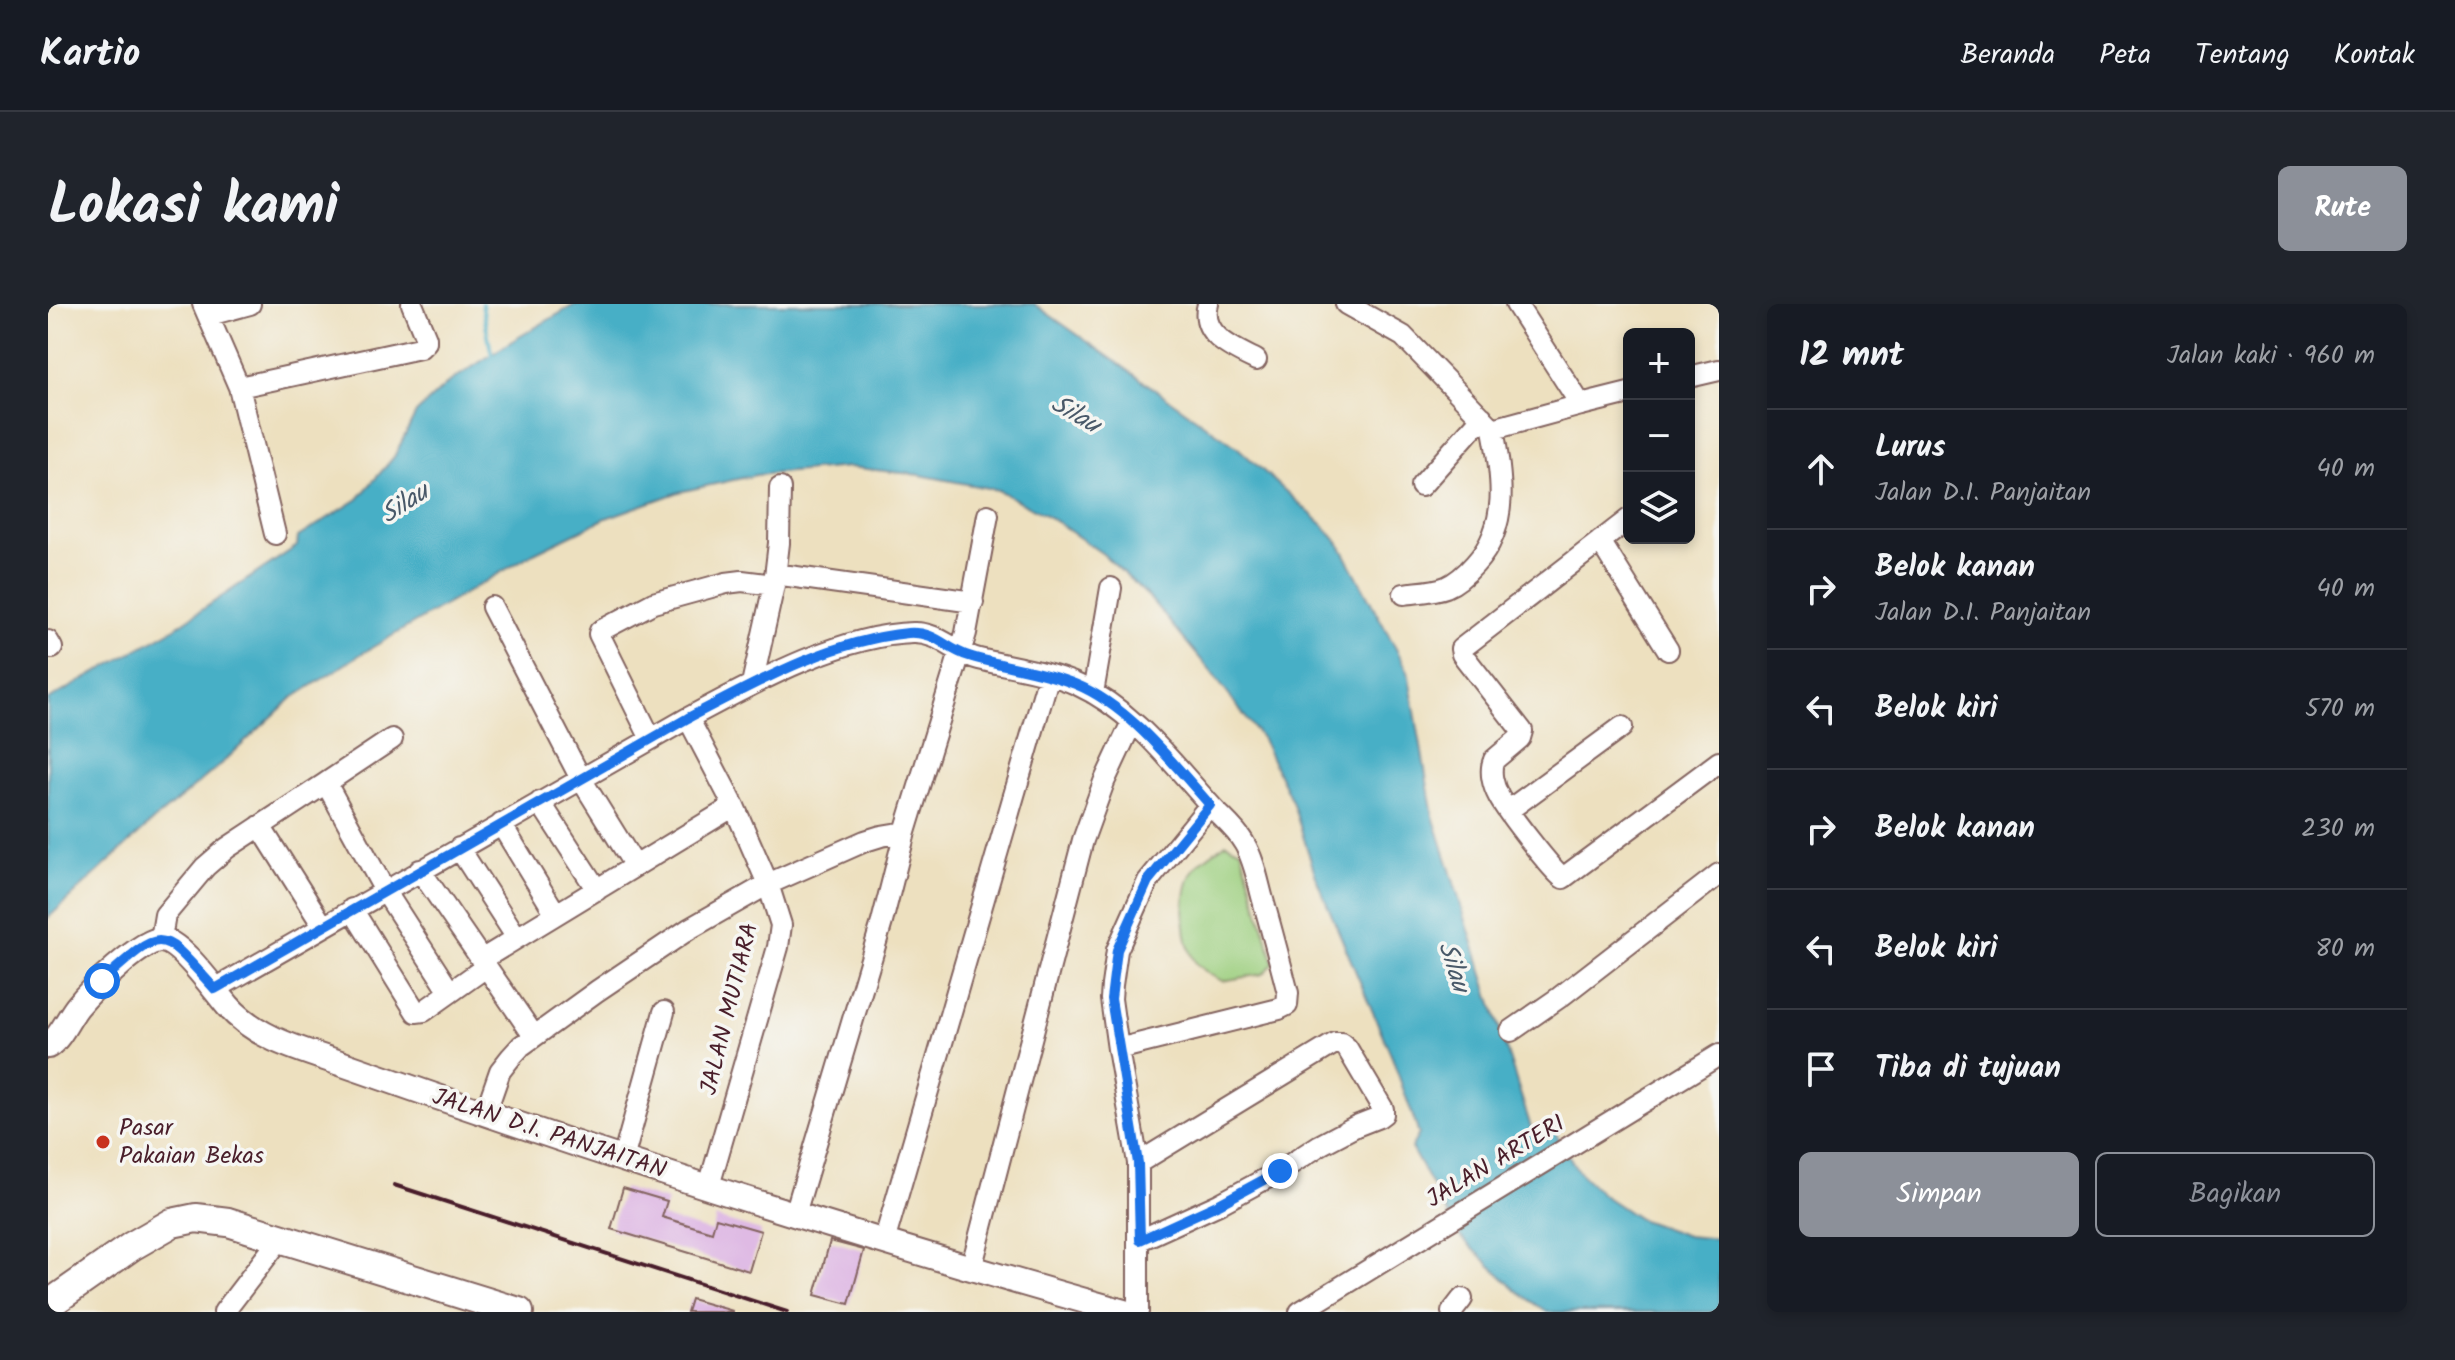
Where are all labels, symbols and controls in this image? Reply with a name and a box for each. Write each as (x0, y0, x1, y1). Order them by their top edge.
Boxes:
text: Kartio (40, 25, 140, 85)
text: Beranda (1960, 33, 2055, 78)
text: Peta (2099, 33, 2151, 78)
text: Tentang (2195, 33, 2290, 78)
text: Kontak (2334, 33, 2415, 78)
text: Lokasi kami (48, 163, 339, 253)
button: Rute (2278, 166, 2407, 251)
map controls (1623, 328, 1695, 544)
button: + (1623, 328, 1695, 400)
text: 12 mnt (1799, 329, 1904, 383)
text: Jalan kaki · 960 m (2167, 335, 2375, 377)
water label: Silau (1042, 384, 1111, 448)
button: − (1623, 400, 1695, 472)
text: Lurus (1875, 424, 1945, 472)
icon: ahead (1799, 447, 1843, 491)
text: 40 m (2317, 448, 2375, 490)
water label: Silau (372, 471, 441, 536)
button: layers (1623, 472, 1695, 544)
text: Jalan D.I. Panjaitan (1875, 472, 2091, 514)
text: Belok kanan (1875, 544, 2035, 592)
icon: right (1799, 567, 1843, 611)
text: 40 m (2317, 568, 2375, 610)
text: Jalan D.I. Panjaitan (1875, 592, 2091, 634)
text: Belok kiri (1875, 685, 1998, 733)
icon: left (1799, 687, 1843, 731)
text: 570 m (2305, 688, 2375, 730)
text: Belok kanan (1875, 805, 2035, 853)
icon: right (1799, 807, 1843, 851)
text: 230 m (2301, 808, 2375, 850)
street label: JALAN MUTIARA (690, 919, 770, 1099)
text: Belok kiri (1875, 925, 1998, 973)
icon: left (1799, 927, 1843, 971)
text: 80 m (2315, 928, 2375, 970)
water label: Silau (1425, 936, 1482, 1001)
route start (84, 963, 120, 999)
text: Tiba di tujuan (1875, 1045, 2061, 1093)
icon: arrive (1799, 1047, 1843, 1091)
street label: JALAN D.I. PANJAITAN (427, 1078, 671, 1190)
street label: JALAN ARTERI (1419, 1105, 1573, 1219)
place label: Pasar Pakaian Bekas (119, 1109, 264, 1176)
marker: Pasar Pakaian Bekas (94, 1133, 112, 1151)
button: Simpan (1799, 1152, 2079, 1237)
button: Bagikan (2095, 1152, 2375, 1237)
route end (1262, 1153, 1298, 1189)

